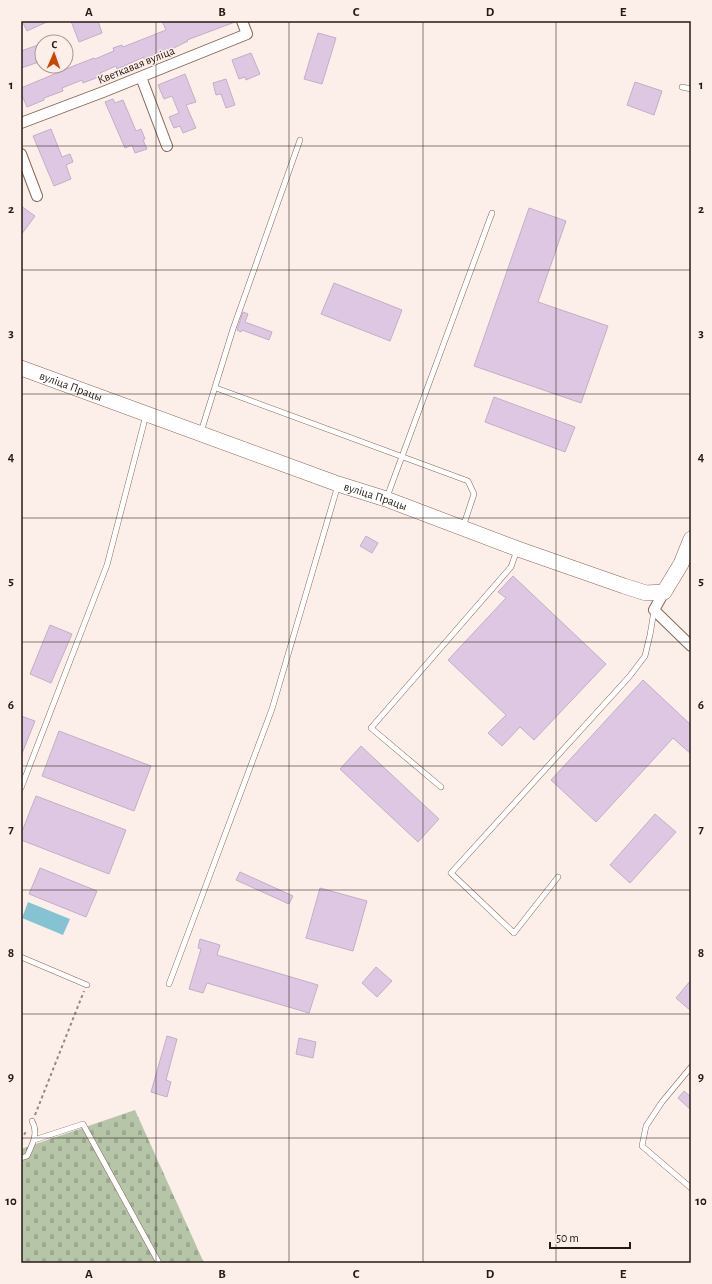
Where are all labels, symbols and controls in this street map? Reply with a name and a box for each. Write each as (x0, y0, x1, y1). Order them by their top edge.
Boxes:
text: A (85, 6, 93, 19)
text: B (218, 6, 226, 19)
text: C (353, 6, 360, 19)
text: D (486, 6, 495, 19)
text: E (620, 6, 627, 19)
north arrow (34, 34, 74, 74)
text: С (51, 39, 58, 50)
street label: Кветкавая вуліца (96, 44, 177, 87)
text: 1 (9, 79, 13, 92)
text: 1 (699, 79, 703, 92)
text: 2 (8, 203, 14, 216)
text: 2 (698, 203, 704, 216)
text: 3 (8, 327, 14, 340)
text: 3 (698, 327, 704, 340)
street label: вуліца Працы (38, 369, 104, 403)
text: 4 (8, 451, 15, 464)
text: 4 (698, 451, 705, 464)
street label: вуліца Працы (342, 480, 409, 512)
text: 5 (8, 575, 14, 588)
text: 5 (698, 575, 704, 588)
text: 6 (8, 699, 14, 712)
text: 6 (698, 699, 704, 712)
text: 7 (8, 823, 14, 836)
text: 7 (698, 823, 704, 836)
text: 8 (8, 947, 14, 960)
text: 8 (698, 947, 704, 960)
text: 9 (8, 1071, 14, 1084)
text: 9 (698, 1071, 704, 1084)
text: 10 (5, 1195, 17, 1208)
text: 10 (695, 1195, 707, 1208)
scale bar (550, 1224, 630, 1250)
text: 50 m (556, 1232, 579, 1244)
text: A (85, 1268, 93, 1281)
text: B (218, 1268, 226, 1281)
text: C (353, 1268, 360, 1281)
text: D (486, 1268, 495, 1281)
text: E (620, 1268, 627, 1281)

